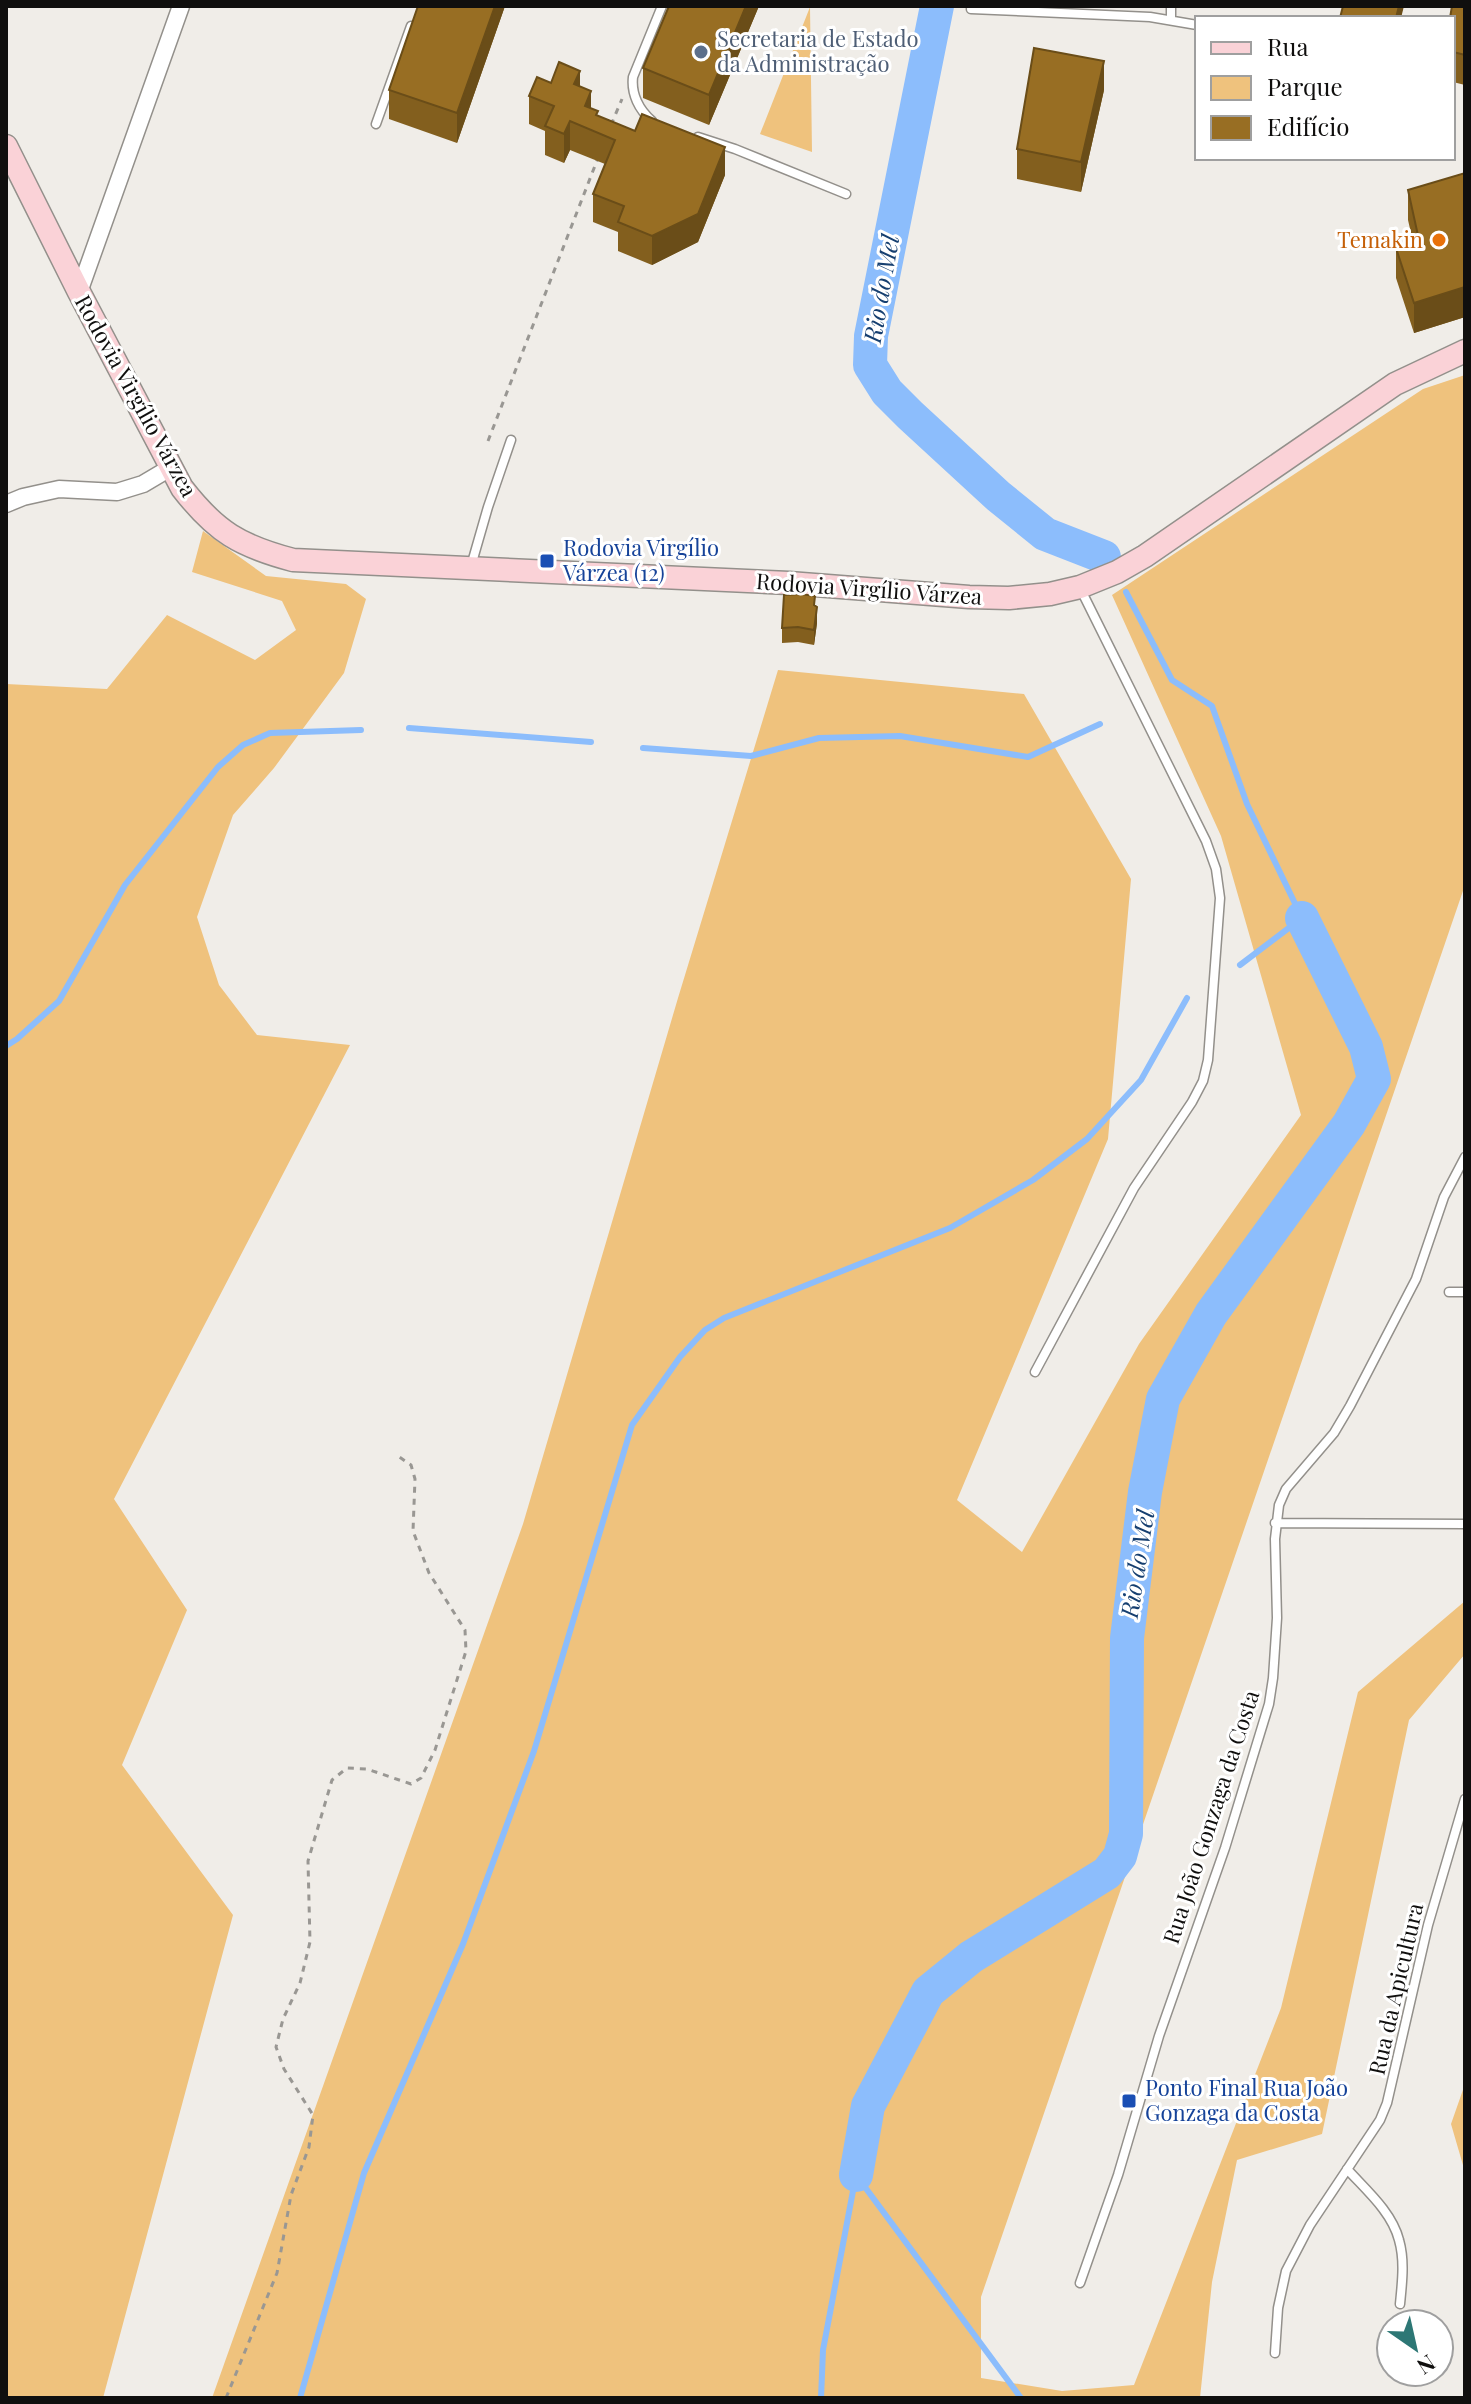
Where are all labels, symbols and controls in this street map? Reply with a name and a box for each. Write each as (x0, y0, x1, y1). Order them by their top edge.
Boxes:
legend (1195, 16, 1455, 160)
place label: Secretaria de Estado da Administração (717, 23, 919, 78)
text: Rua (1267, 30, 1308, 62)
marker: Secretaria de Estado da Administração (692, 43, 710, 61)
text: Parque (1267, 70, 1343, 102)
text: Edifício (1267, 110, 1349, 142)
place label: Temakin (1337, 224, 1423, 254)
water label: Rio do Mel (855, 231, 905, 346)
marker: Temakin (1430, 231, 1448, 249)
street label: Rodovia Virgílio Várzea (69, 289, 205, 502)
place label: Rodovia Virgílio Várzea (12) (562, 532, 719, 587)
marker: Rodovia Virgílio Várzea (12) (538, 552, 556, 570)
street label: Rodovia Virgílio Várzea (755, 565, 983, 611)
water label: Rio do Mel (1112, 1506, 1161, 1621)
street label: Rua João Gonzaga da Costa (1155, 1686, 1265, 1947)
street label: Rua da Apicultura (1361, 1900, 1429, 2078)
place label: Ponto Final Rua João Gonzaga da Costa (1145, 2072, 1348, 2127)
marker: Ponto Final Rua João Gonzaga da Costa (1120, 2092, 1138, 2110)
north arrow (1375, 2308, 1455, 2388)
text: N (1412, 2349, 1442, 2382)

